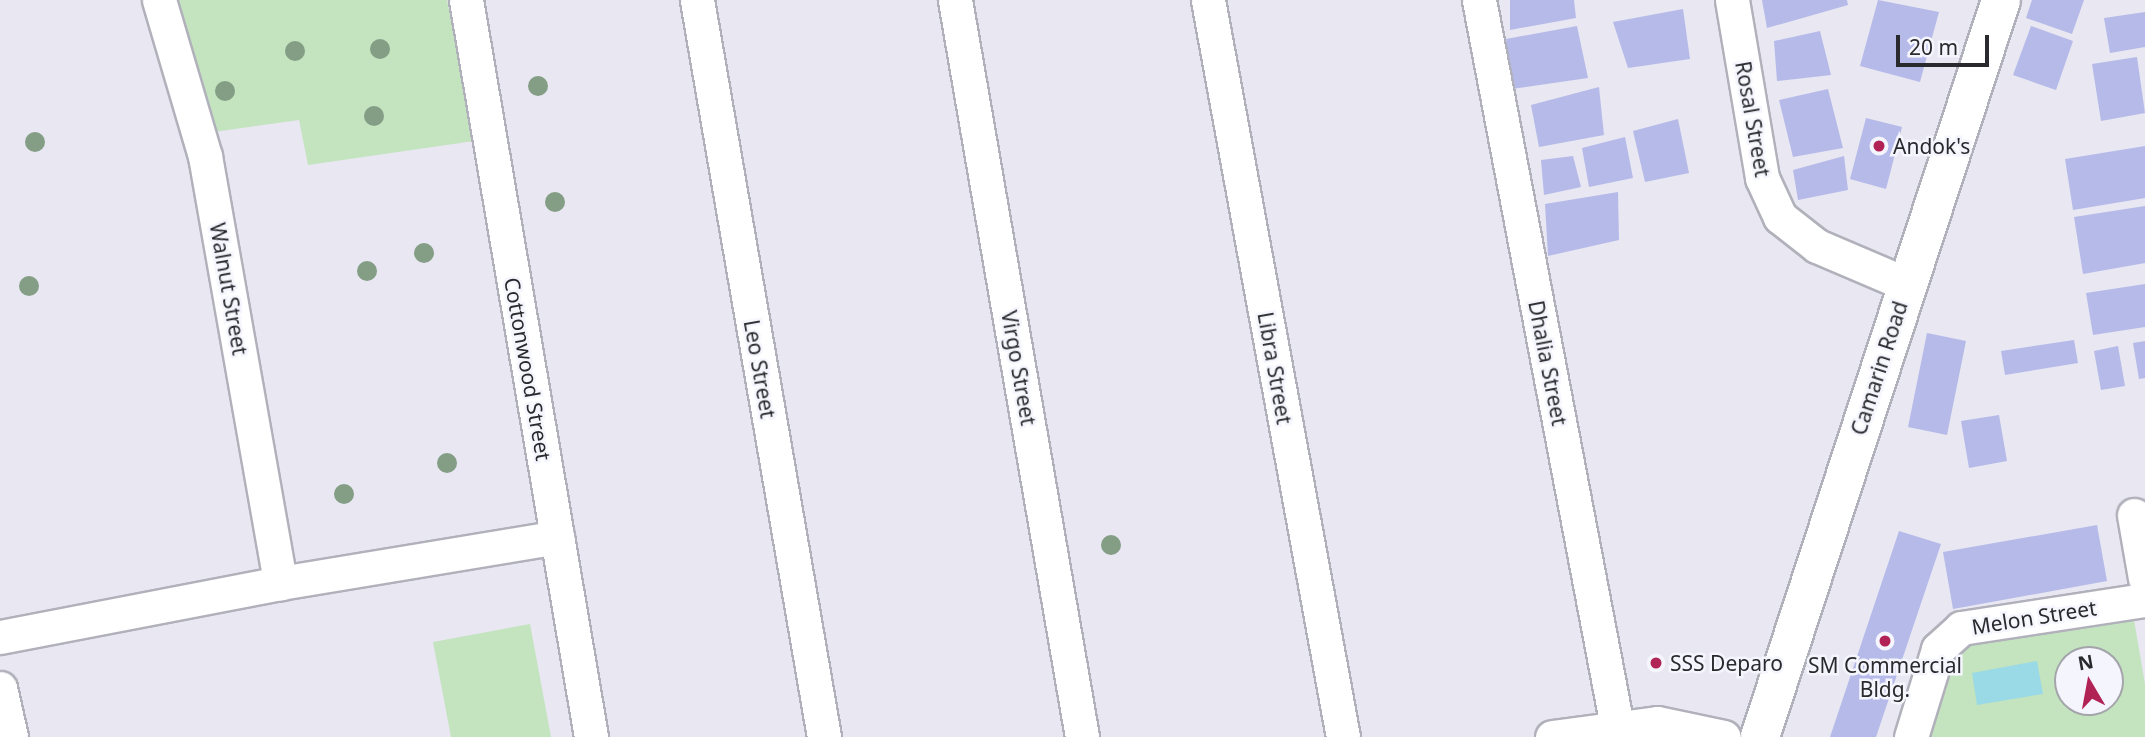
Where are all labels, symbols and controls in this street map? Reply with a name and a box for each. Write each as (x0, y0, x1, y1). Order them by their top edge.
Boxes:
scale bar (1900, 21, 1993, 65)
text: 20 m (1909, 33, 1958, 61)
street label: Rosal Street (1730, 59, 1776, 179)
place label: Andok's (1893, 133, 1970, 159)
marker: Andok's (1871, 138, 1887, 154)
street label: Walnut Street (205, 221, 253, 357)
street label: Cottonwood Street (499, 275, 557, 463)
street label: Dhalia Street (1524, 298, 1572, 428)
street label: Camarin Road (1845, 298, 1913, 438)
street label: Virgo Street (997, 309, 1041, 427)
street label: Libra Street (1253, 310, 1297, 426)
street label: Leo Street (739, 318, 781, 420)
street label: Melon Street (1970, 595, 2098, 639)
marker: SM Commercial Bldg. (1877, 633, 1893, 649)
north arrow (2054, 646, 2124, 716)
text: N (2076, 648, 2096, 676)
place label: SSS Deparo (1670, 650, 1783, 676)
place label: SM Commercial Bldg. (1808, 652, 1962, 702)
marker: SSS Deparo (1648, 655, 1664, 671)

